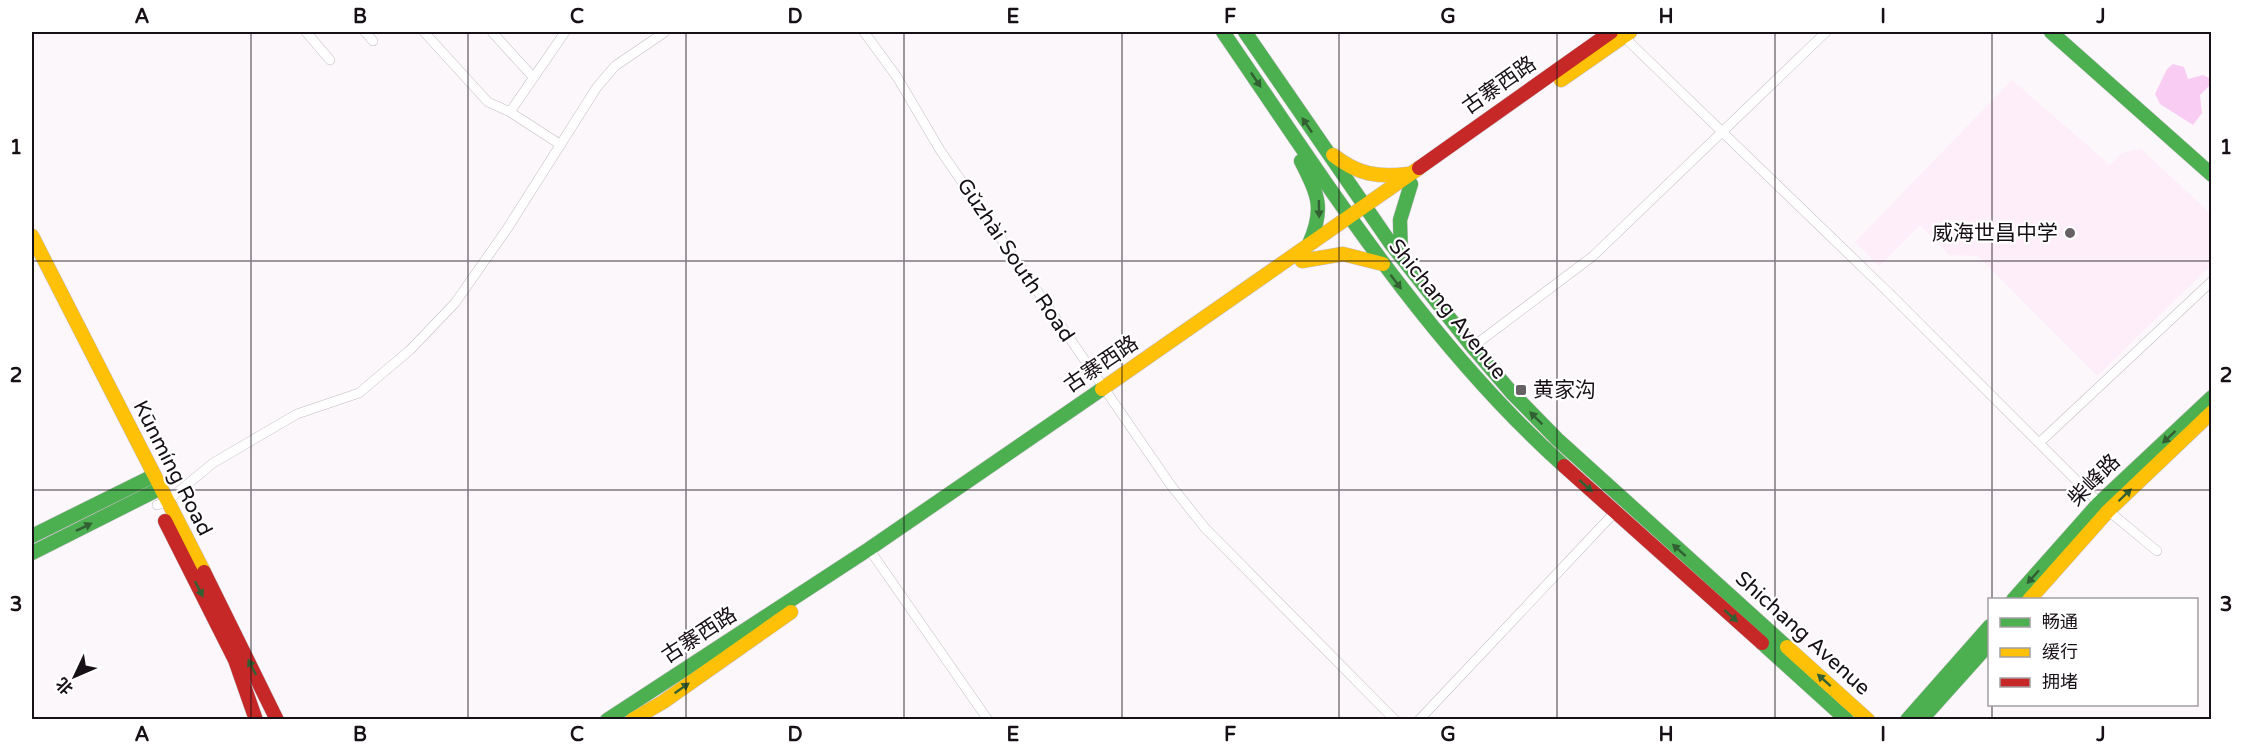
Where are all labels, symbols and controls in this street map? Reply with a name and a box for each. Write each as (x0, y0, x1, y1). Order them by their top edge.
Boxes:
text: A (135, 5, 150, 29)
text: B (353, 5, 367, 29)
text: C (570, 5, 584, 29)
text: D (787, 5, 803, 29)
text: E (1007, 5, 1020, 29)
text: F (1224, 5, 1236, 29)
text: G (1440, 5, 1456, 29)
text: H (1658, 5, 1674, 29)
text: I (1880, 5, 1886, 29)
text: J (2095, 5, 2106, 29)
street label: 古寨西路 (1458, 51, 1541, 120)
one-way arrow (1250, 72, 1261, 88)
one-way arrow (1301, 117, 1313, 133)
text: 1 (10, 136, 22, 160)
text: 1 (2220, 136, 2232, 160)
street label: Gǔzhài South Road (952, 174, 1080, 347)
one-way arrow (1314, 200, 1324, 219)
place label: 威海世昌中学 (1932, 221, 2058, 246)
marker: 威海世昌中学 (2063, 226, 2077, 240)
street label: Shichang Avenue (1383, 234, 1512, 385)
one-way arrow (1390, 274, 1403, 290)
street label: 古寨西路 (1059, 331, 1143, 398)
text: 2 (10, 364, 22, 388)
text: 2 (2220, 364, 2232, 388)
place label: 黄家沟 (1533, 378, 1596, 403)
marker: 黄家沟 (1514, 383, 1528, 397)
street label: Kūnmíng Road (128, 396, 217, 540)
one-way arrow (1529, 412, 1543, 426)
one-way arrow (2162, 430, 2177, 443)
street label: 柴峰路 (2063, 449, 2125, 511)
one-way arrow (1578, 479, 1593, 492)
one-way arrow (2118, 488, 2132, 502)
one-way arrow (75, 522, 92, 531)
one-way arrow (1672, 543, 1687, 557)
street label: Shichang Avenue (1730, 566, 1875, 701)
one-way arrow (2027, 569, 2040, 584)
one-way arrow (194, 581, 204, 598)
text: 3 (10, 593, 22, 617)
text: 3 (2220, 593, 2232, 617)
legend (1988, 598, 2198, 706)
street label: 古寨西路 (657, 602, 741, 669)
one-way arrow (1723, 609, 1738, 622)
text: 畅通 (2042, 611, 2078, 633)
text: 缓行 (2042, 641, 2078, 663)
north arrow (45, 646, 105, 706)
one-way arrow (247, 658, 256, 675)
text: 拥堵 (2042, 671, 2078, 693)
text: 北 (52, 673, 78, 698)
one-way arrow (1817, 673, 1832, 687)
one-way arrow (674, 683, 690, 694)
text: A (135, 723, 150, 747)
text: B (353, 723, 367, 747)
text: C (570, 723, 584, 747)
text: D (787, 723, 803, 747)
text: E (1007, 723, 1020, 747)
text: F (1224, 723, 1236, 747)
text: G (1440, 723, 1456, 747)
text: H (1658, 723, 1674, 747)
text: I (1880, 723, 1886, 747)
text: J (2095, 723, 2106, 747)

